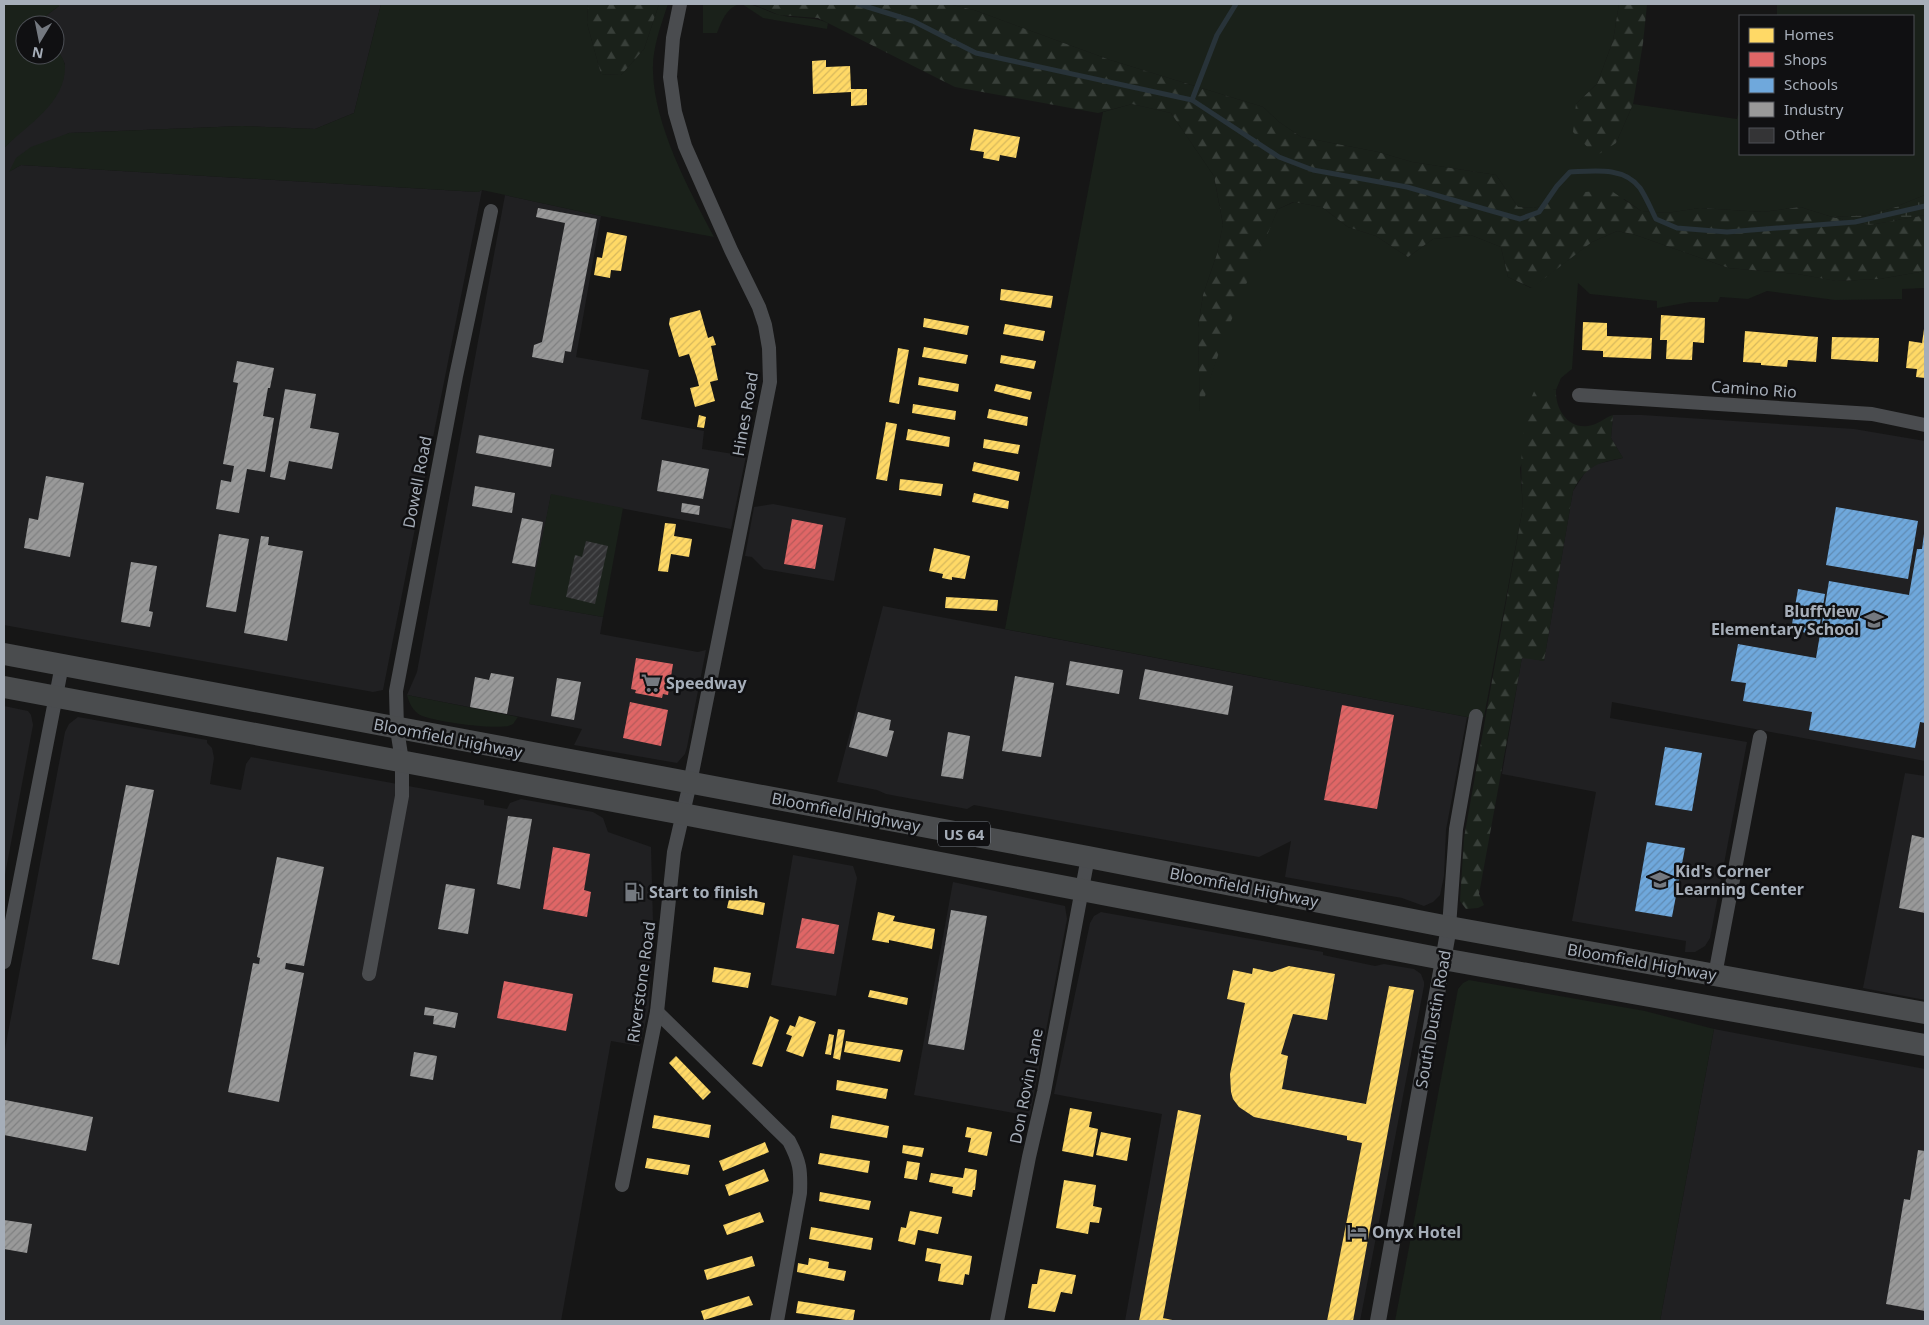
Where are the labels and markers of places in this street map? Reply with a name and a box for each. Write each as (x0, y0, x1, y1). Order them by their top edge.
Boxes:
place label: Bluffview Elementary School (1711, 600, 1859, 640)
school or university icon: Bluffview Elementary School (1863, 609, 1885, 631)
supermarket icon: Speedway (640, 672, 662, 694)
place label: Speedway (666, 672, 747, 694)
place label: Kid's Corner Learning Center (1675, 860, 1804, 900)
school or university icon: Kid's Corner Learning Center (1649, 869, 1671, 891)
fuel station icon: Start to finish (623, 881, 645, 903)
place label: Start to finish (649, 881, 758, 903)
hotel icon: Onyx Hotel (1346, 1221, 1368, 1243)
place label: Onyx Hotel (1372, 1221, 1461, 1243)

